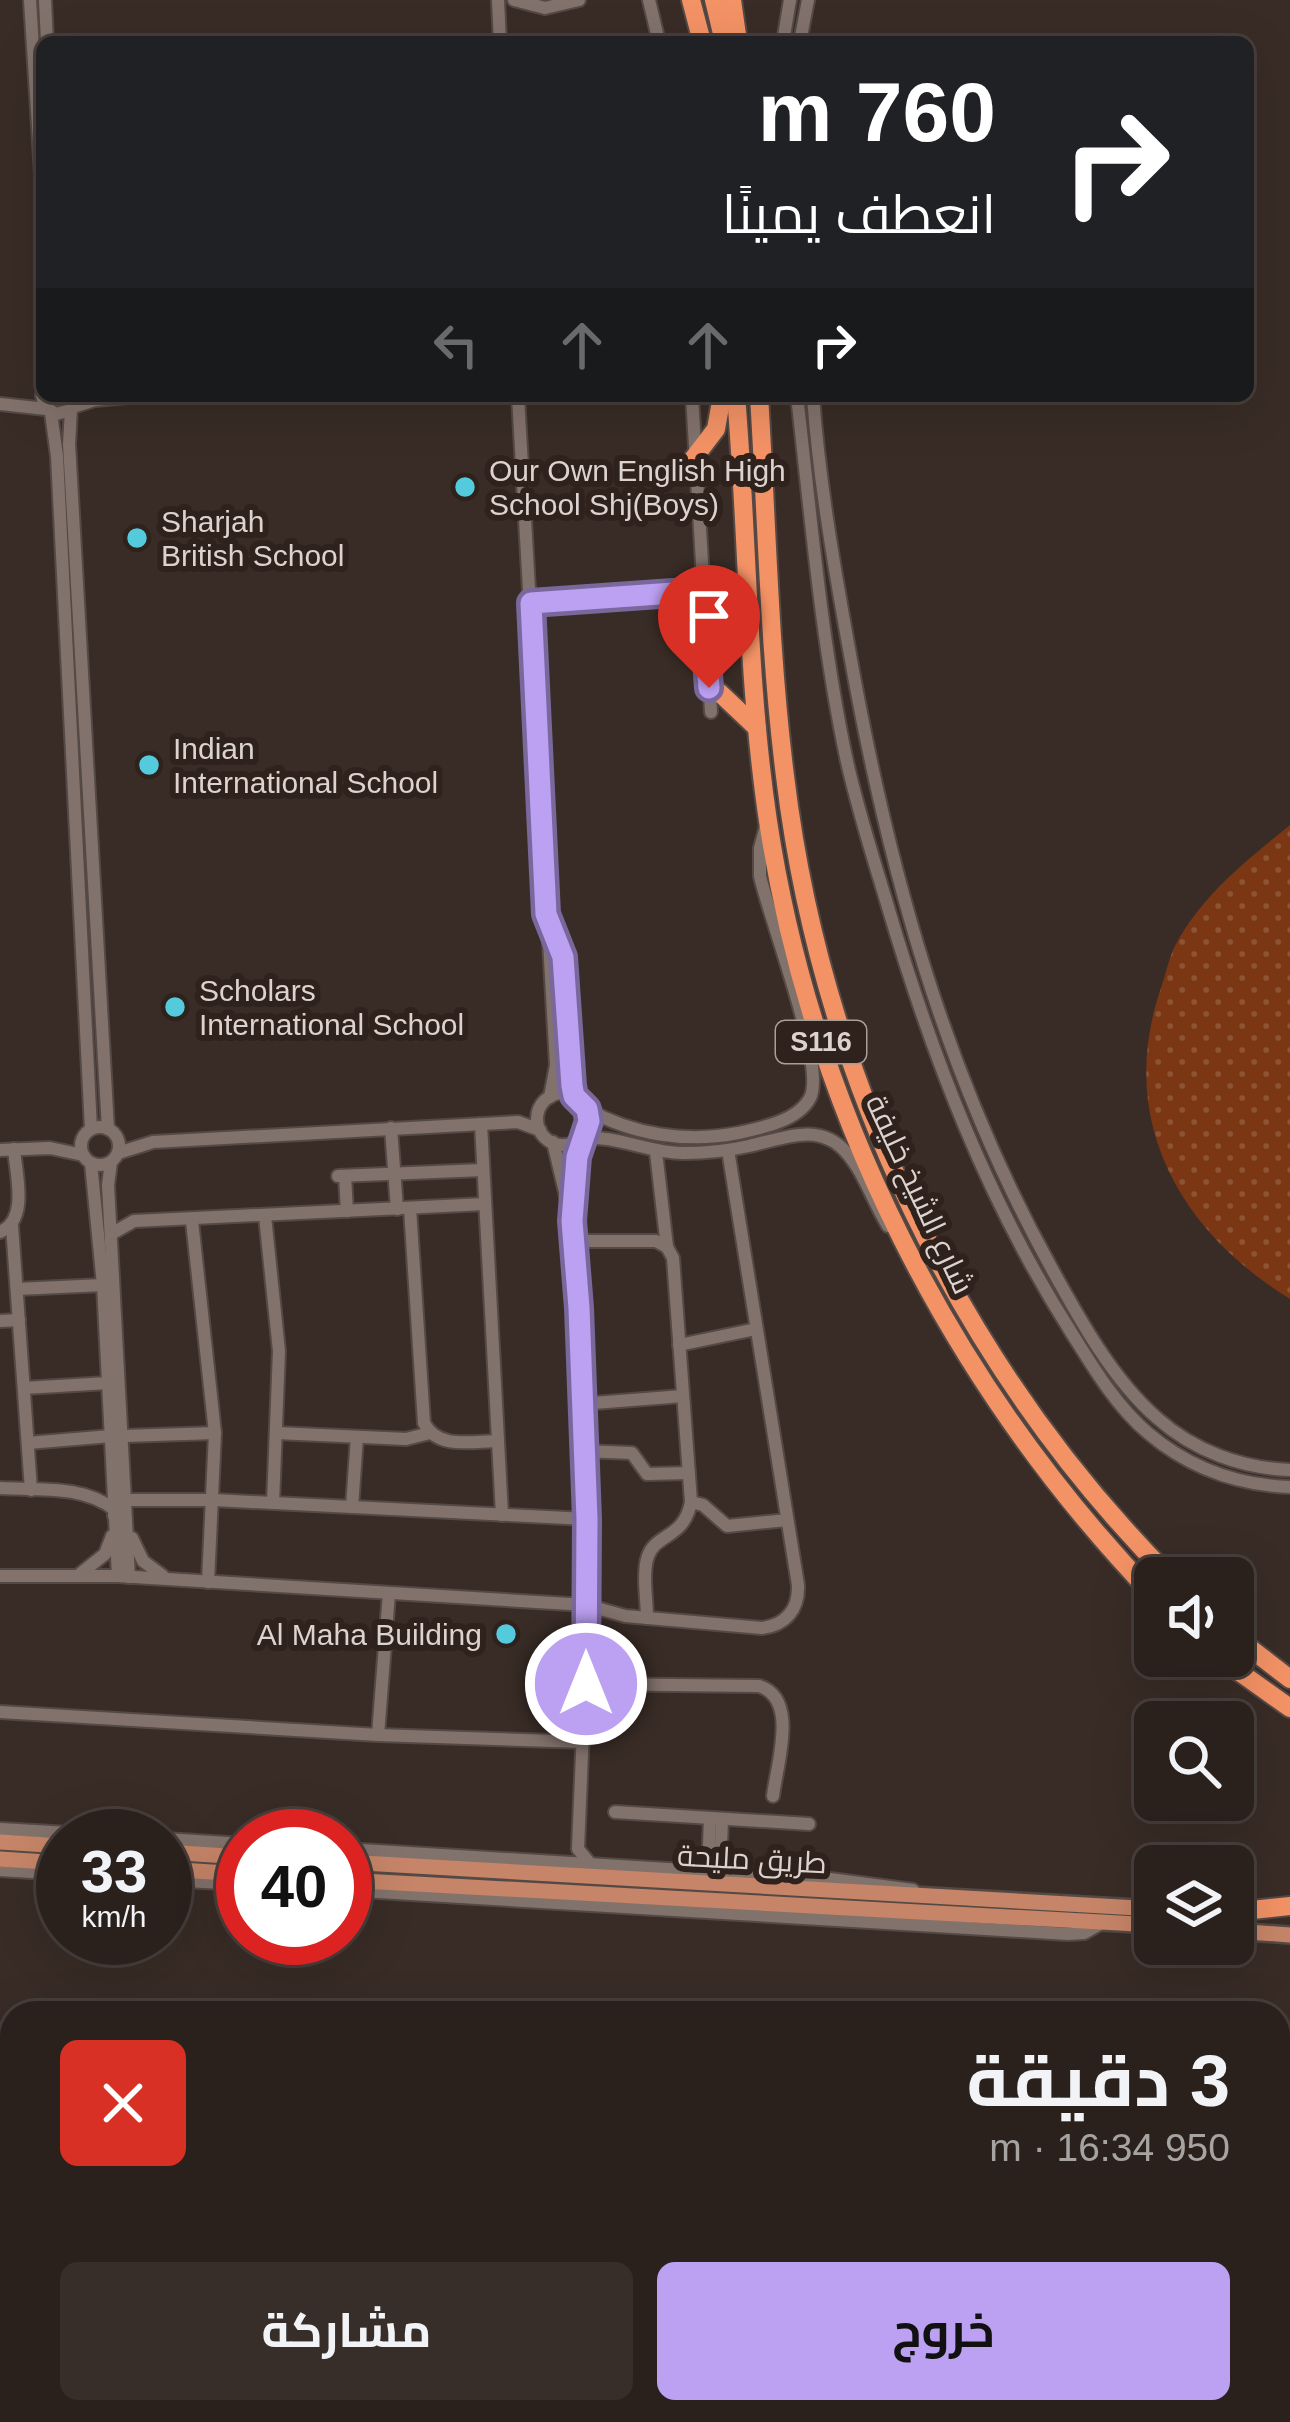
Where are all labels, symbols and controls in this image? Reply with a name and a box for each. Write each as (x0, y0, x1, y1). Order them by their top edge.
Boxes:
text: 760 m (758, 65, 996, 159)
icon: right (1038, 84, 1194, 240)
text: انعطف يمينًا (722, 184, 996, 244)
icon: left (423, 312, 489, 378)
icon: ahead (549, 312, 615, 378)
icon: ahead (675, 312, 741, 378)
icon: right (801, 312, 867, 378)
place label: Our Own English High School Shj(Boys) (489, 454, 786, 521)
marker: Our Own English High School Shj(Boys) (452, 474, 478, 500)
place label: Sharjah British School (161, 505, 344, 572)
marker: Sharjah British School (124, 525, 150, 551)
pin (658, 565, 760, 688)
icon: arrive (676, 583, 742, 649)
place label: Indian International School (173, 732, 438, 799)
marker: Indian International School (136, 752, 162, 778)
place label: Scholars International School (199, 974, 464, 1041)
marker: Scholars International School (162, 994, 188, 1020)
road number: S116 (776, 1021, 866, 1063)
street label: شارع الشيخ خليفة (856, 1089, 981, 1300)
map controls (1134, 1557, 1254, 1965)
button: sound (1134, 1557, 1254, 1677)
place label: Al Maha Building (257, 1618, 482, 1651)
marker: Al Maha Building (493, 1621, 519, 1647)
position arrow (523, 1621, 649, 1747)
button: search (1134, 1701, 1254, 1821)
speed limit sign: 40 (216, 1809, 372, 1965)
text: 33 (81, 1838, 147, 1905)
street label: طريق مليحة (676, 1839, 828, 1881)
button: layers (1134, 1845, 1254, 1965)
text: km/h (81, 1900, 147, 1933)
button: close (60, 2040, 186, 2166)
text: 3 دقيقة (966, 2041, 1230, 2121)
text: 950 m · 16:34 (989, 2126, 1230, 2169)
button: مشاركة (60, 2262, 633, 2400)
button: خروج (657, 2262, 1230, 2400)

